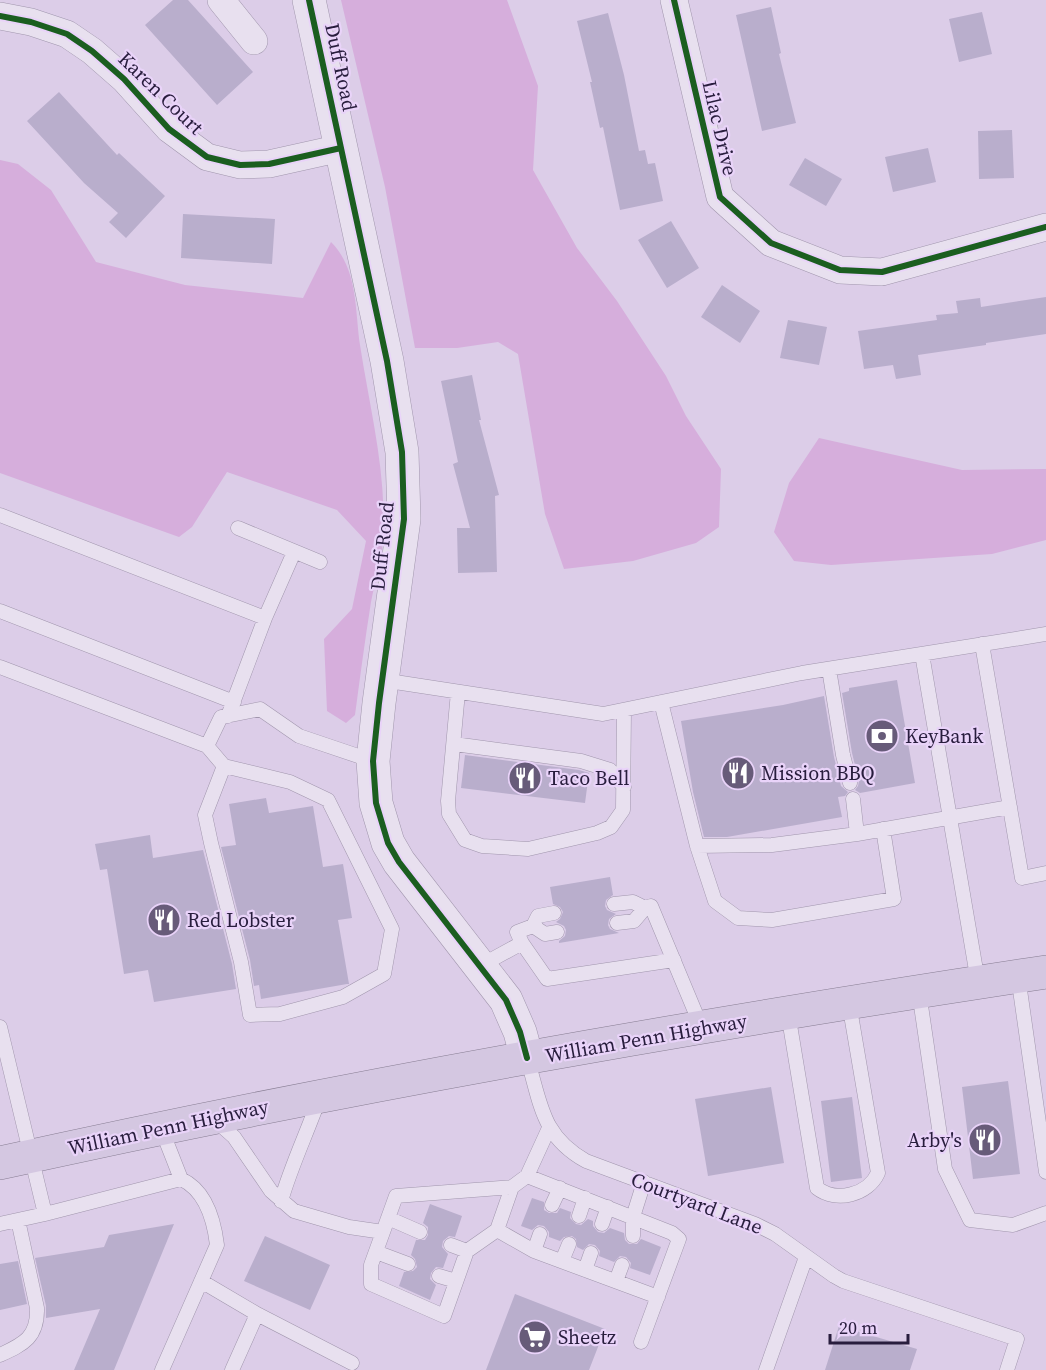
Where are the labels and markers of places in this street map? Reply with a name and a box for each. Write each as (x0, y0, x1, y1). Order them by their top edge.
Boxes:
bank icon: KeyBank (864, 718, 900, 754)
place label: KeyBank (905, 722, 984, 750)
restaurant icon: Mission BBQ (720, 755, 756, 791)
place label: Mission BBQ (761, 759, 875, 787)
restaurant icon: Taco Bell (507, 760, 543, 796)
place label: Taco Bell (548, 764, 629, 792)
restaurant icon: Red Lobster (146, 902, 182, 938)
place label: Red Lobster (187, 906, 295, 934)
restaurant icon: Arby's (967, 1122, 1003, 1158)
place label: Arby's (907, 1126, 962, 1154)
supermarket icon: Sheetz (517, 1319, 553, 1355)
place label: Sheetz (558, 1323, 616, 1351)

